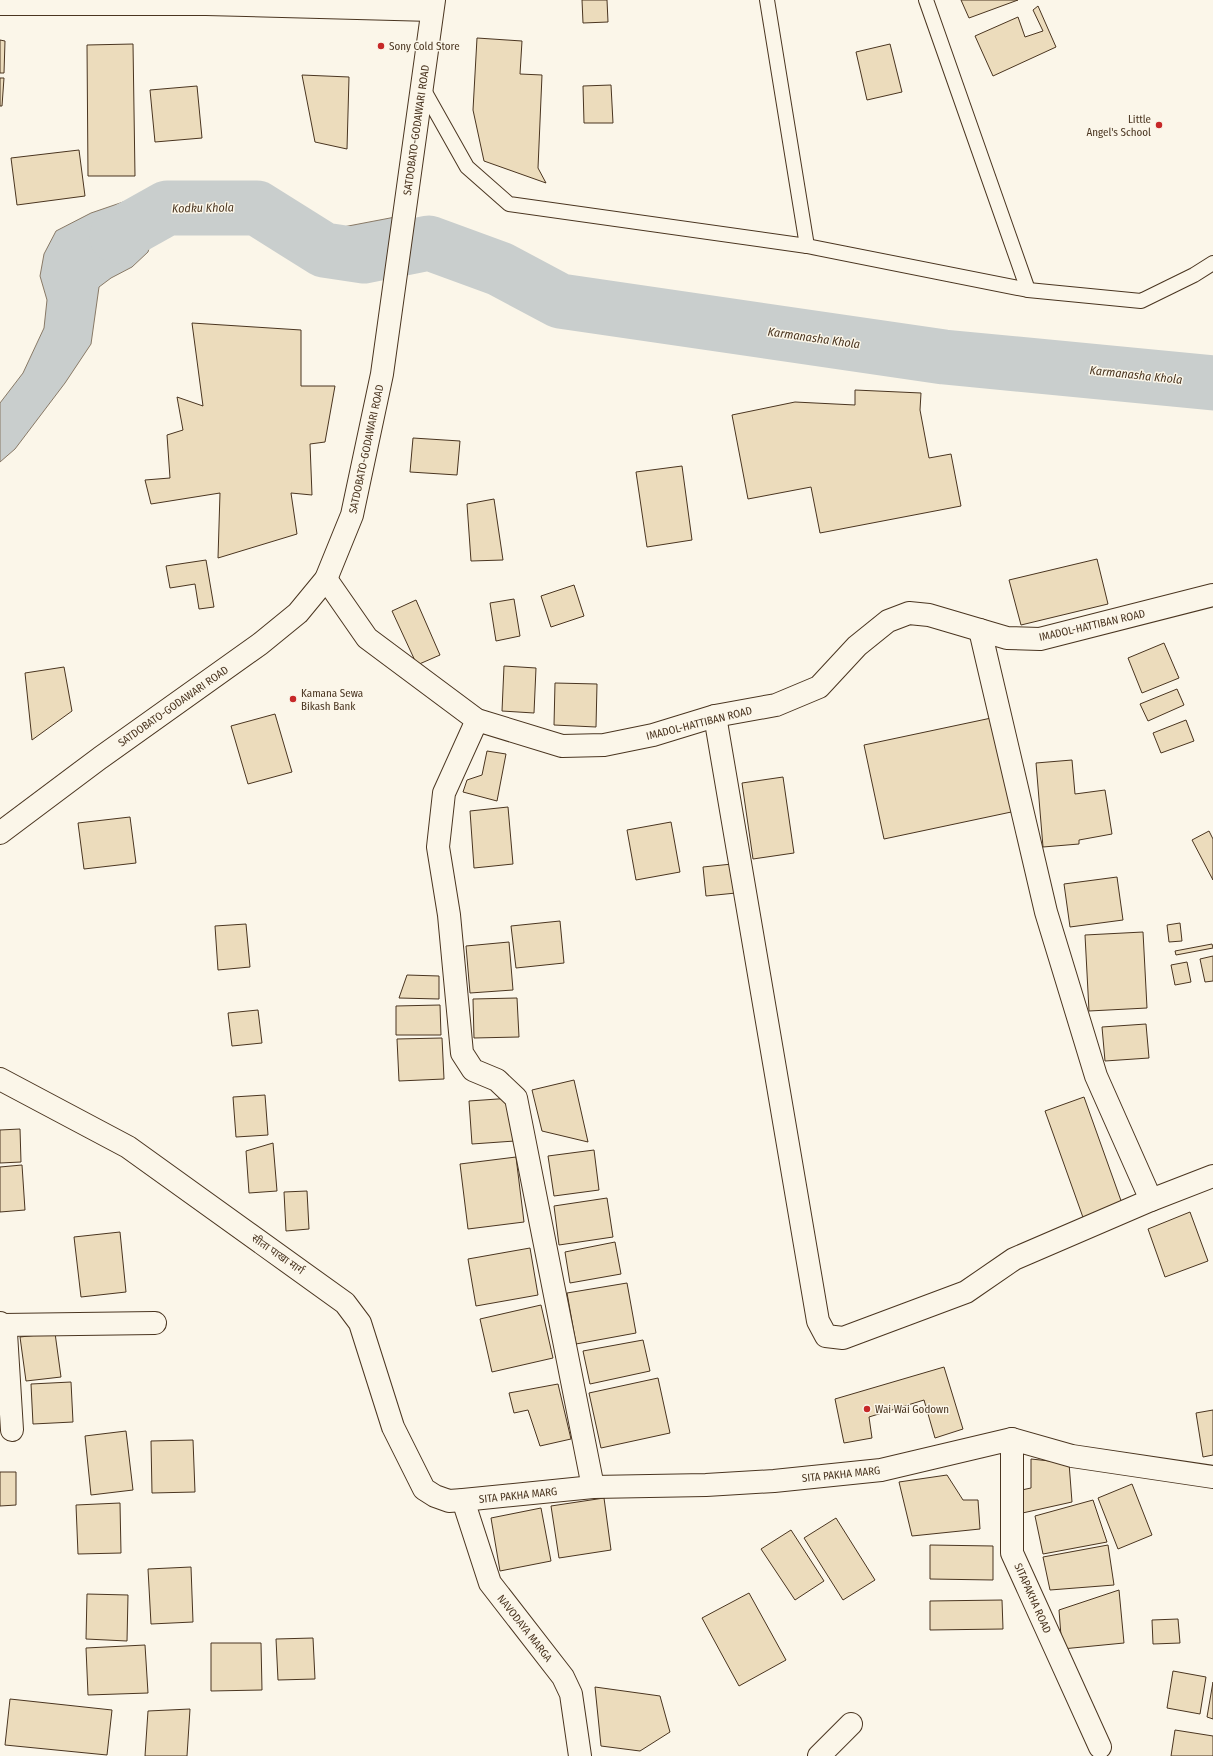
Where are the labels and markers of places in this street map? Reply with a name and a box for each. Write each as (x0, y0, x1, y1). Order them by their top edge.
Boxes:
place label: Sony Cold Store (389, 40, 460, 53)
marker: Sony Cold Store (376, 41, 386, 51)
place label: Little Angel's School (1086, 113, 1151, 139)
marker: Little Angel's School (1154, 120, 1164, 130)
place label: Kamana Sewa Bikash Bank (301, 687, 363, 713)
marker: Kamana Sewa Bikash Bank (288, 694, 298, 704)
place label: Wai Wai Godown (875, 1403, 949, 1416)
marker: Wai Wai Godown (862, 1404, 872, 1414)

